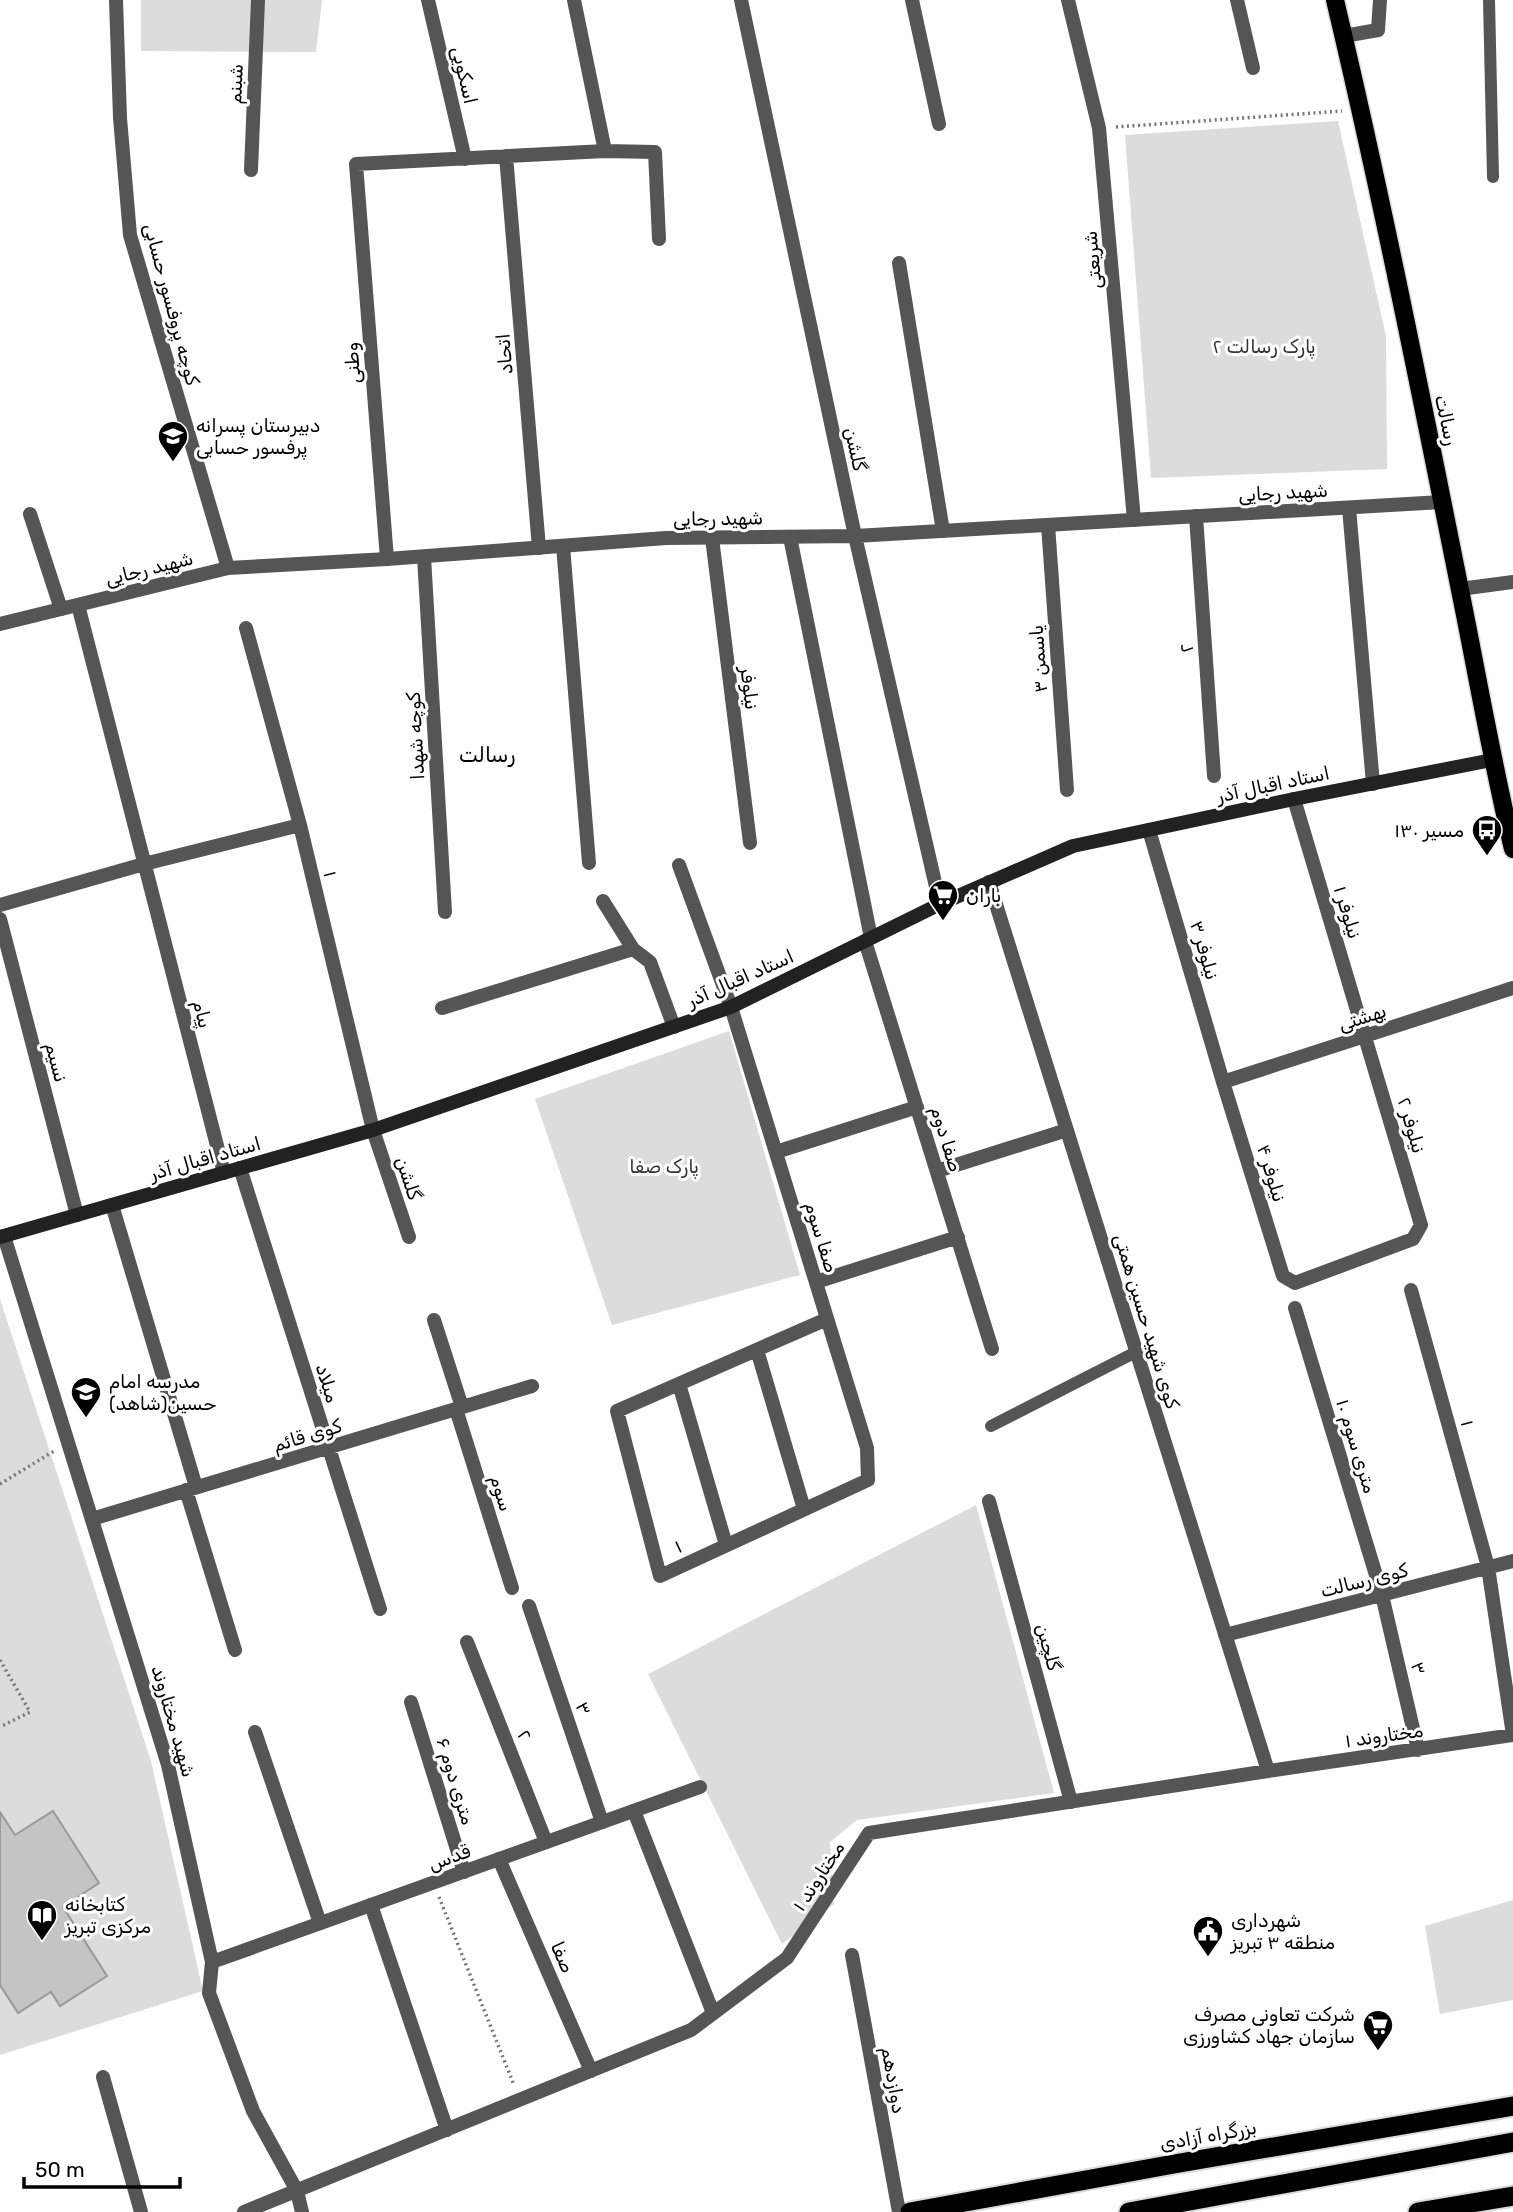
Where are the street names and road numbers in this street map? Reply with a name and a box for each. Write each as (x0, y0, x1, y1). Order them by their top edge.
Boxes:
street label: اسکویی (447, 44, 482, 106)
street label: شبنم (223, 63, 249, 105)
street label: کوچه پروفسور حسابی (137, 221, 204, 389)
street label: شریعتی (1078, 230, 1107, 290)
street label: اتحاد (491, 333, 518, 375)
street label: وطنی (340, 342, 365, 384)
street label: رسالت (1430, 393, 1463, 448)
street label: گلشن (840, 425, 871, 473)
street label: شهید رجایی (1237, 479, 1329, 506)
street label: شهید رجایی (673, 506, 763, 531)
street label: شهید رجایی (103, 546, 196, 591)
street label: یاسمن ۳ (1025, 624, 1052, 694)
street label: ۲ (1175, 643, 1198, 653)
street label: نیلوفر (735, 664, 764, 711)
street label: کوچه شهدا (402, 691, 429, 781)
street label: استاد اقبال آذر (1214, 761, 1332, 808)
street label: ۱ (319, 868, 342, 880)
street label: نیلوفر ۱ (1329, 883, 1366, 941)
street label: نیلوفر ۳ (1185, 918, 1224, 982)
street label: استاد اقبال آذر (682, 945, 797, 1013)
street label: پیام (186, 998, 217, 1031)
street label: بهشتی (1335, 999, 1389, 1036)
street label: نسیم (39, 1040, 73, 1085)
street label: نیلوفر ۲ (1393, 1094, 1430, 1156)
street label: صفا دوم (925, 1104, 967, 1175)
street label: استاد اقبال آذر (146, 1132, 263, 1186)
street label: نیلوفر ۴ (1252, 1142, 1291, 1205)
street label: گلشن (391, 1154, 426, 1203)
street label: صفا سوم (799, 1199, 843, 1276)
street label: کوی شهید حسین همتی (1109, 1231, 1184, 1412)
street label: میلاد (311, 1361, 344, 1405)
street label: ۱۰ متری سوم (1330, 1396, 1382, 1496)
street label: کوی قائم (270, 1414, 345, 1458)
street label: ۱ (1456, 1417, 1479, 1429)
street label: سوم (484, 1472, 518, 1514)
street label: ۱ (671, 1535, 686, 1558)
street label: کوی رسالت (1318, 1558, 1411, 1602)
street label: گلچین (1031, 1621, 1066, 1674)
street label: ۳ (1406, 1660, 1431, 1677)
street label: شهید مختاروند (147, 1663, 200, 1780)
street label: ۳ (571, 1699, 596, 1718)
street label: مختاروند ۱ (1344, 1719, 1425, 1752)
street label: ۲ (512, 1727, 537, 1744)
street label: ۶ متری دوم (430, 1735, 480, 1828)
street label: مختاروند ۱ (787, 1837, 849, 1916)
street label: قدس (425, 1839, 474, 1876)
street label: صفا (546, 1938, 580, 1976)
street label: دوازدهم (875, 2045, 911, 2115)
street label: بزرگراه آزادی (1158, 2116, 1258, 2155)

